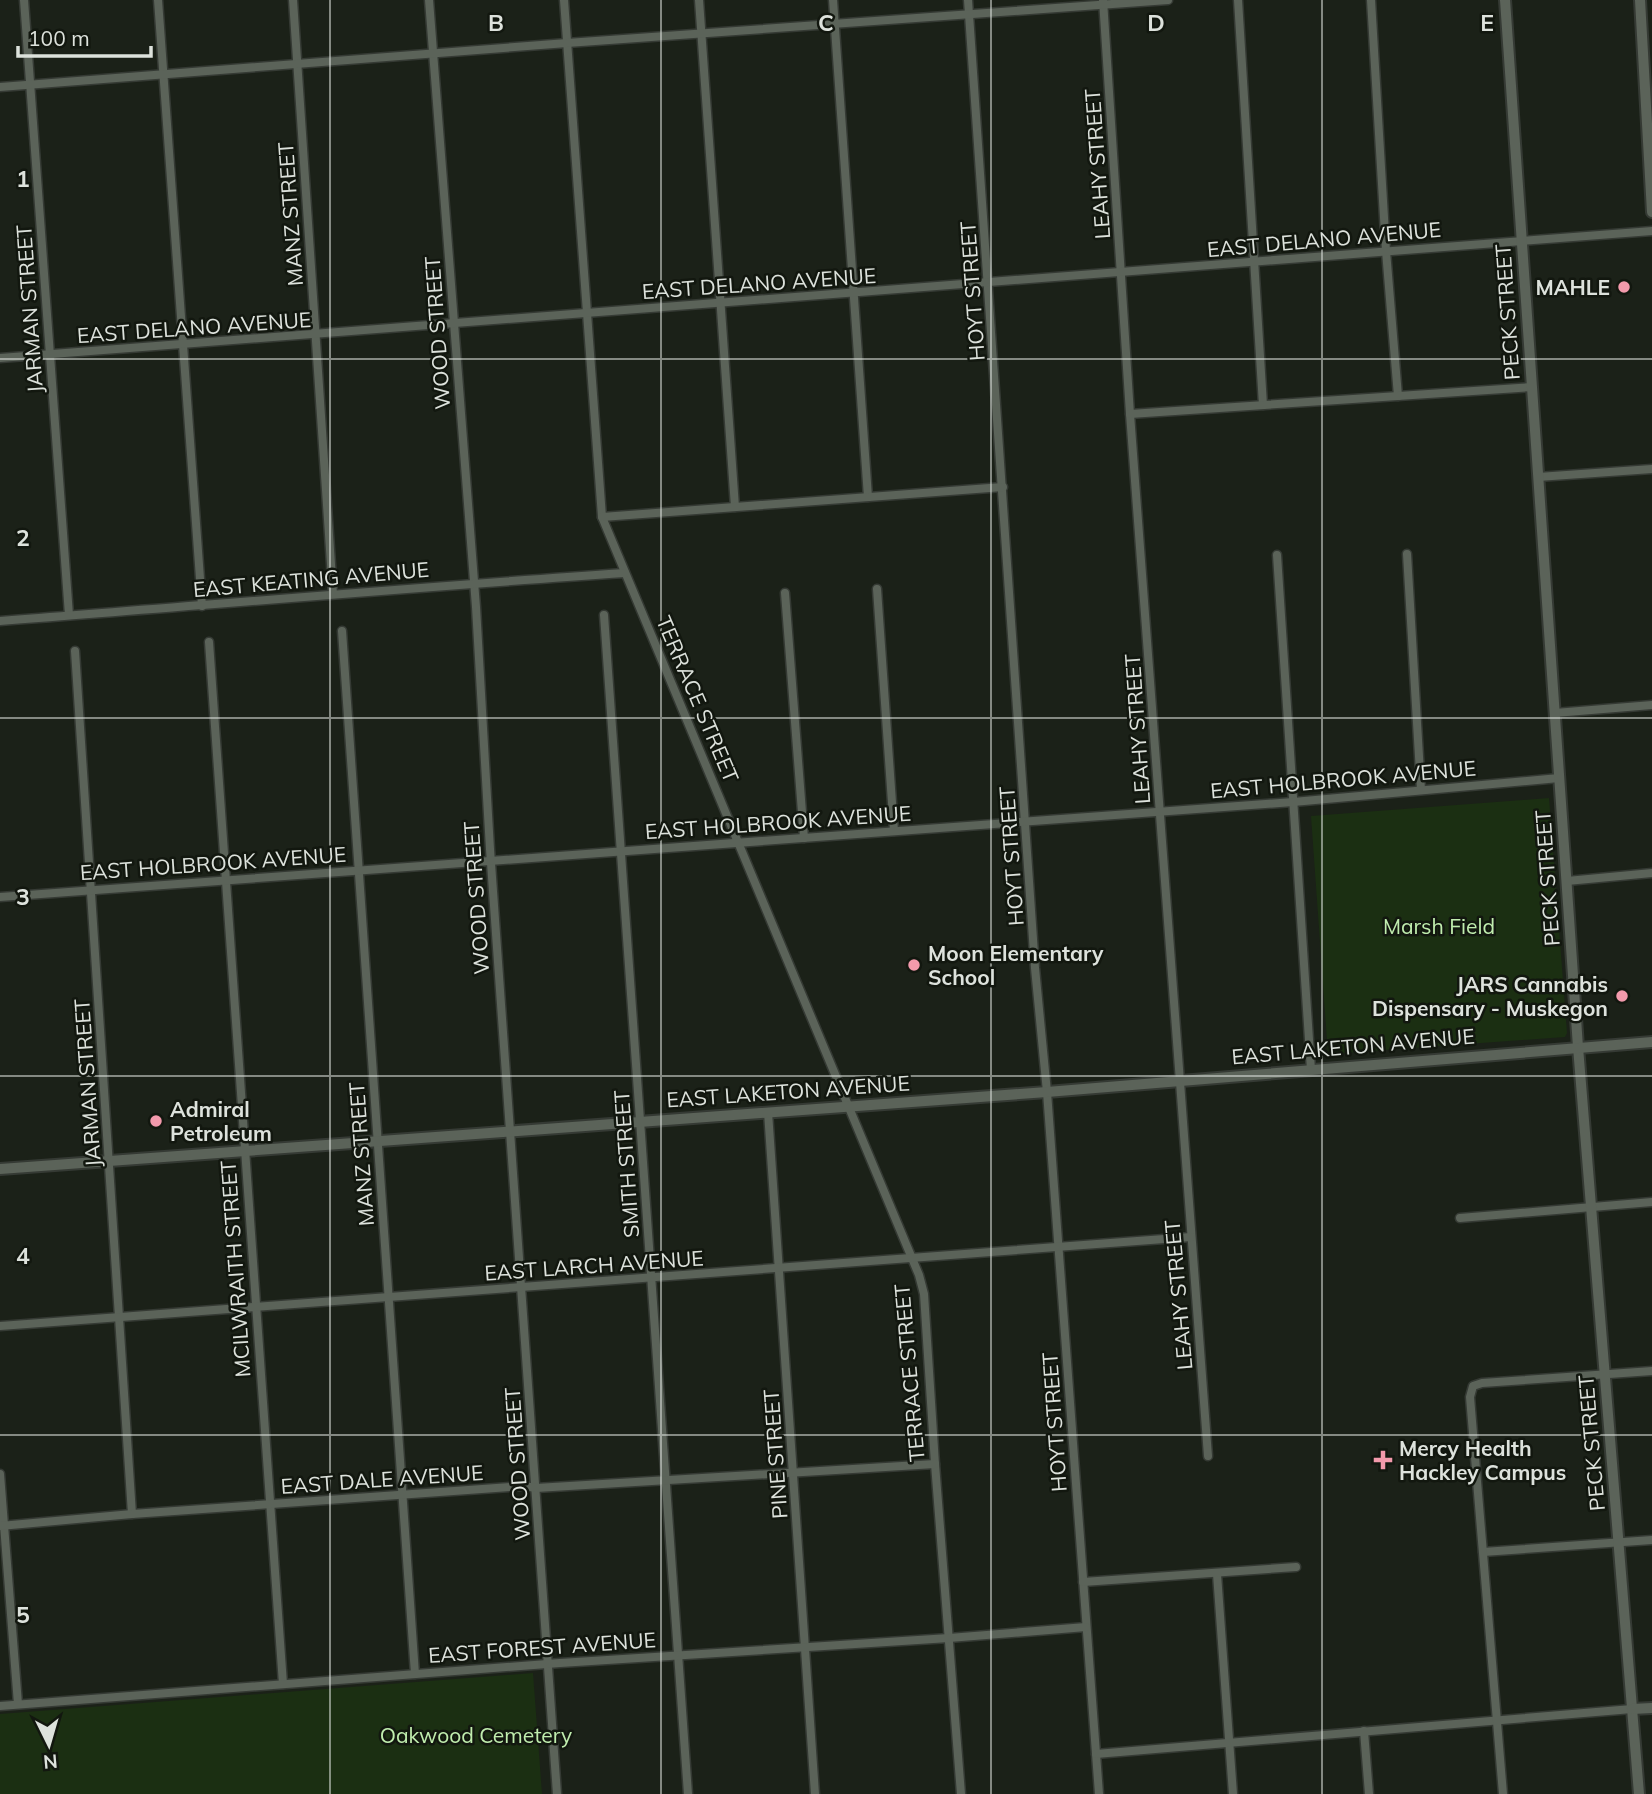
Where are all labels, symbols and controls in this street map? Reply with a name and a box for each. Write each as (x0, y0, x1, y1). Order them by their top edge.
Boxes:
text: B (488, 8, 504, 37)
text: C (818, 8, 834, 37)
text: D (1147, 8, 1165, 37)
text: E (1480, 8, 1494, 37)
scale bar (18, 14, 150, 58)
text: 100 m (28, 25, 90, 51)
street label: LEAHY STREET (1079, 88, 1115, 240)
street label: MANZ STREET (272, 141, 308, 287)
text: 1 (16, 164, 30, 193)
street label: EAST DELANO AVENUE (1206, 216, 1442, 262)
street label: HOYT STREET (954, 220, 990, 362)
street label: JARMAN STREET (10, 224, 48, 394)
street label: PECK STREET (1489, 243, 1525, 381)
street label: WOOD STREET (419, 255, 455, 411)
street label: EAST DELANO AVENUE (641, 262, 877, 304)
place label: MAHLE (1535, 274, 1610, 300)
marker: MAHLE (1616, 279, 1632, 295)
street label: EAST DELANO AVENUE (76, 306, 312, 348)
text: 2 (16, 523, 30, 552)
street label: EAST KEATING AVENUE (192, 556, 430, 602)
street label: TERRACE STREET (651, 612, 745, 786)
street label: LEAHY STREET (1119, 653, 1155, 805)
street label: EAST HOLBROOK AVENUE (1209, 754, 1477, 804)
street label: HOYT STREET (993, 785, 1029, 927)
street label: EAST HOLBROOK AVENUE (644, 800, 912, 844)
street label: PECK STREET (1529, 809, 1565, 947)
street label: WOOD STREET (458, 820, 494, 976)
street label: EAST HOLBROOK AVENUE (79, 841, 347, 885)
text: 3 (16, 882, 30, 911)
park label: Marsh Field (1383, 913, 1495, 939)
place label: Moon Elementary School (928, 940, 1104, 990)
marker: Moon Elementary School (906, 957, 922, 973)
place label: JARS Cannabis Dispensary - Muskegon (1372, 971, 1608, 1021)
marker: JARS Cannabis Dispensary - Muskegon (1614, 988, 1630, 1004)
street label: JARMAN STREET (68, 998, 106, 1168)
street label: EAST LAKETON AVENUE (1230, 1022, 1476, 1070)
street label: EAST LAKETON AVENUE (665, 1070, 911, 1112)
street label: MANZ STREET (343, 1081, 379, 1227)
street label: SMITH STREET (608, 1089, 644, 1239)
place label: Admiral Petroleum (170, 1096, 272, 1146)
marker: Admiral Petroleum (148, 1113, 164, 1129)
street label: MCILWRAITH STREET (214, 1159, 256, 1378)
street label: LEAHY STREET (1158, 1219, 1198, 1371)
text: 4 (16, 1241, 30, 1270)
street label: EAST LARCH AVENUE (483, 1244, 705, 1286)
street label: TERRACE STREET (888, 1283, 930, 1463)
street label: HOYT STREET (1036, 1351, 1072, 1493)
street label: PECK STREET (1572, 1374, 1610, 1512)
street label: WOOD STREET (499, 1386, 535, 1542)
street label: PINE STREET (757, 1388, 792, 1520)
place label: Mercy Health Hackley Campus (1399, 1435, 1566, 1485)
marker: Mercy Health Hackley Campus (1373, 1450, 1393, 1470)
street label: EAST DALE AVENUE (280, 1459, 484, 1499)
text: 5 (16, 1600, 30, 1629)
street label: EAST FOREST AVENUE (427, 1626, 657, 1668)
north arrow (14, 1710, 84, 1780)
park label: Oakwood Cemetery (380, 1722, 572, 1748)
text: N (42, 1749, 59, 1775)

